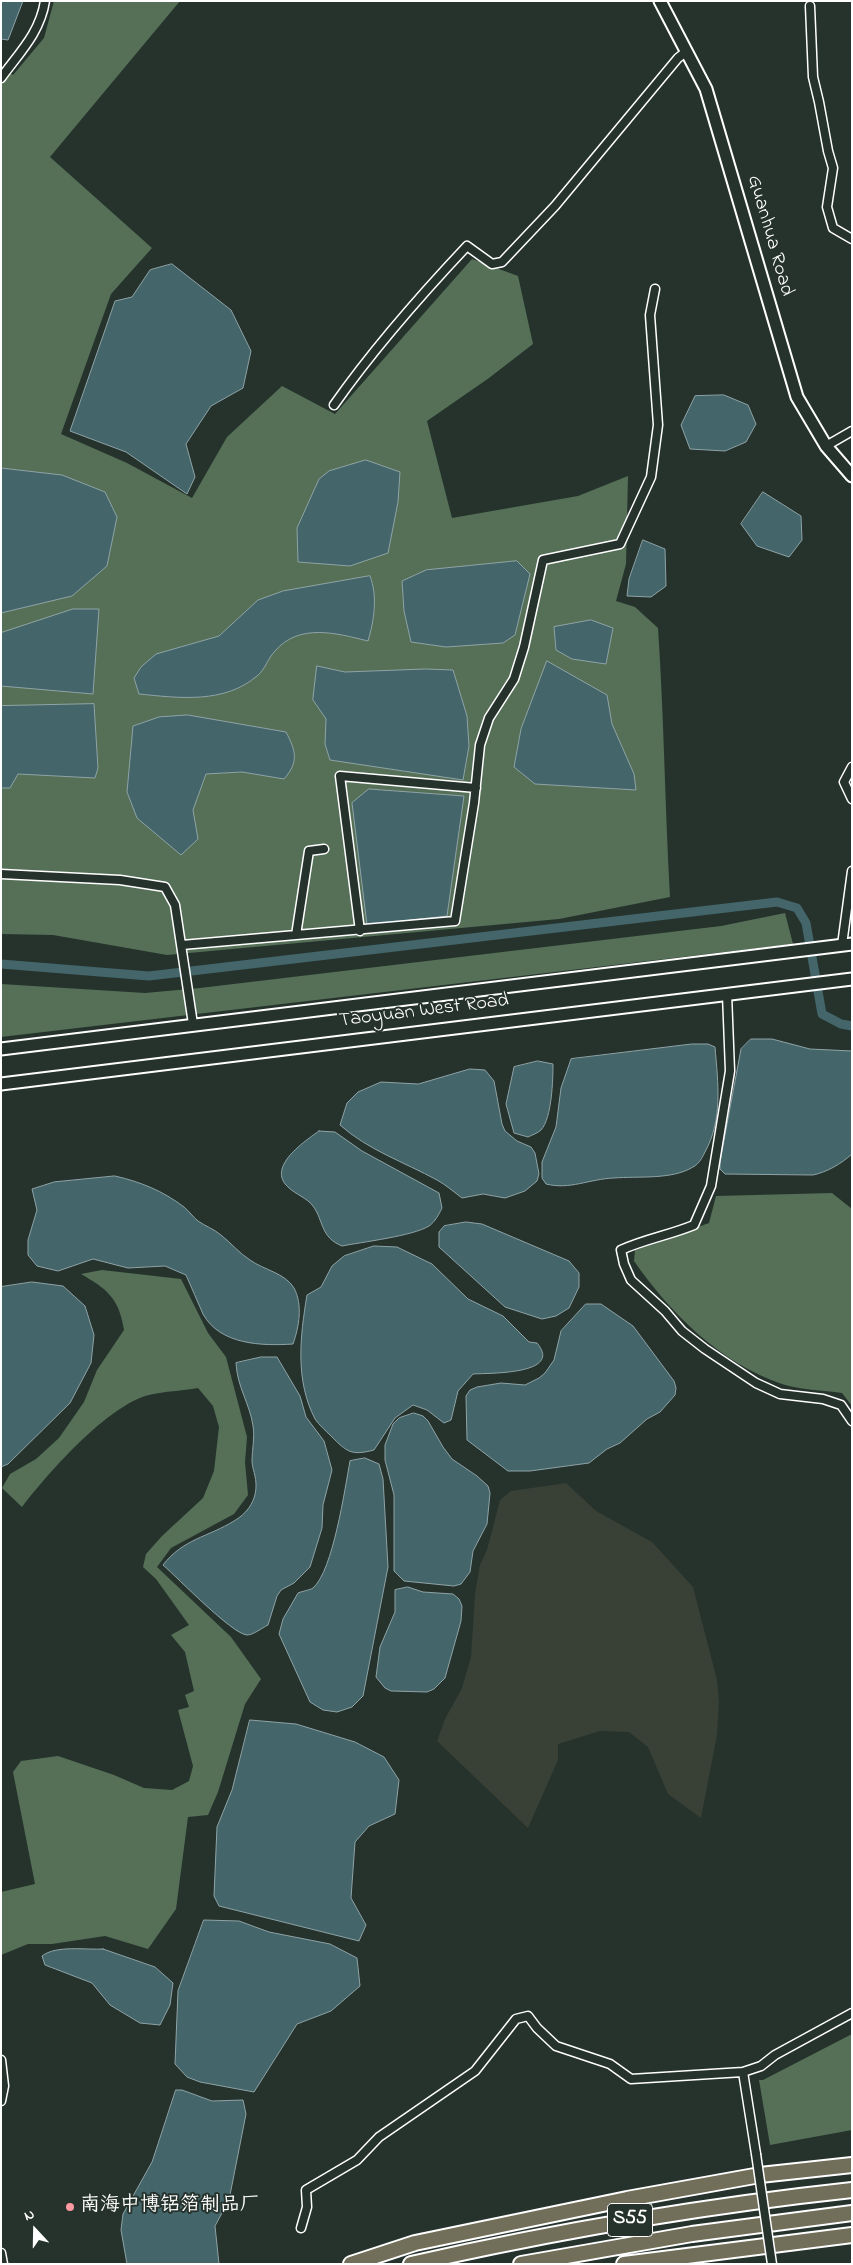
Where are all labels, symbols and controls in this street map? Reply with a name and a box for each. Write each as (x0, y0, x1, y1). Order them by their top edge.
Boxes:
street label: Guanhua Road (740, 173, 798, 299)
street label: Taoyuan West Road (338, 990, 510, 1034)
place label: 南海中博铝箔制品厂 (80, 2195, 260, 2219)
marker: 南海中博铝箔制品厂 (64, 2201, 76, 2213)
text: N (21, 2204, 38, 2227)
road number: S55 (608, 2204, 652, 2236)
north arrow (10, 2205, 60, 2255)

